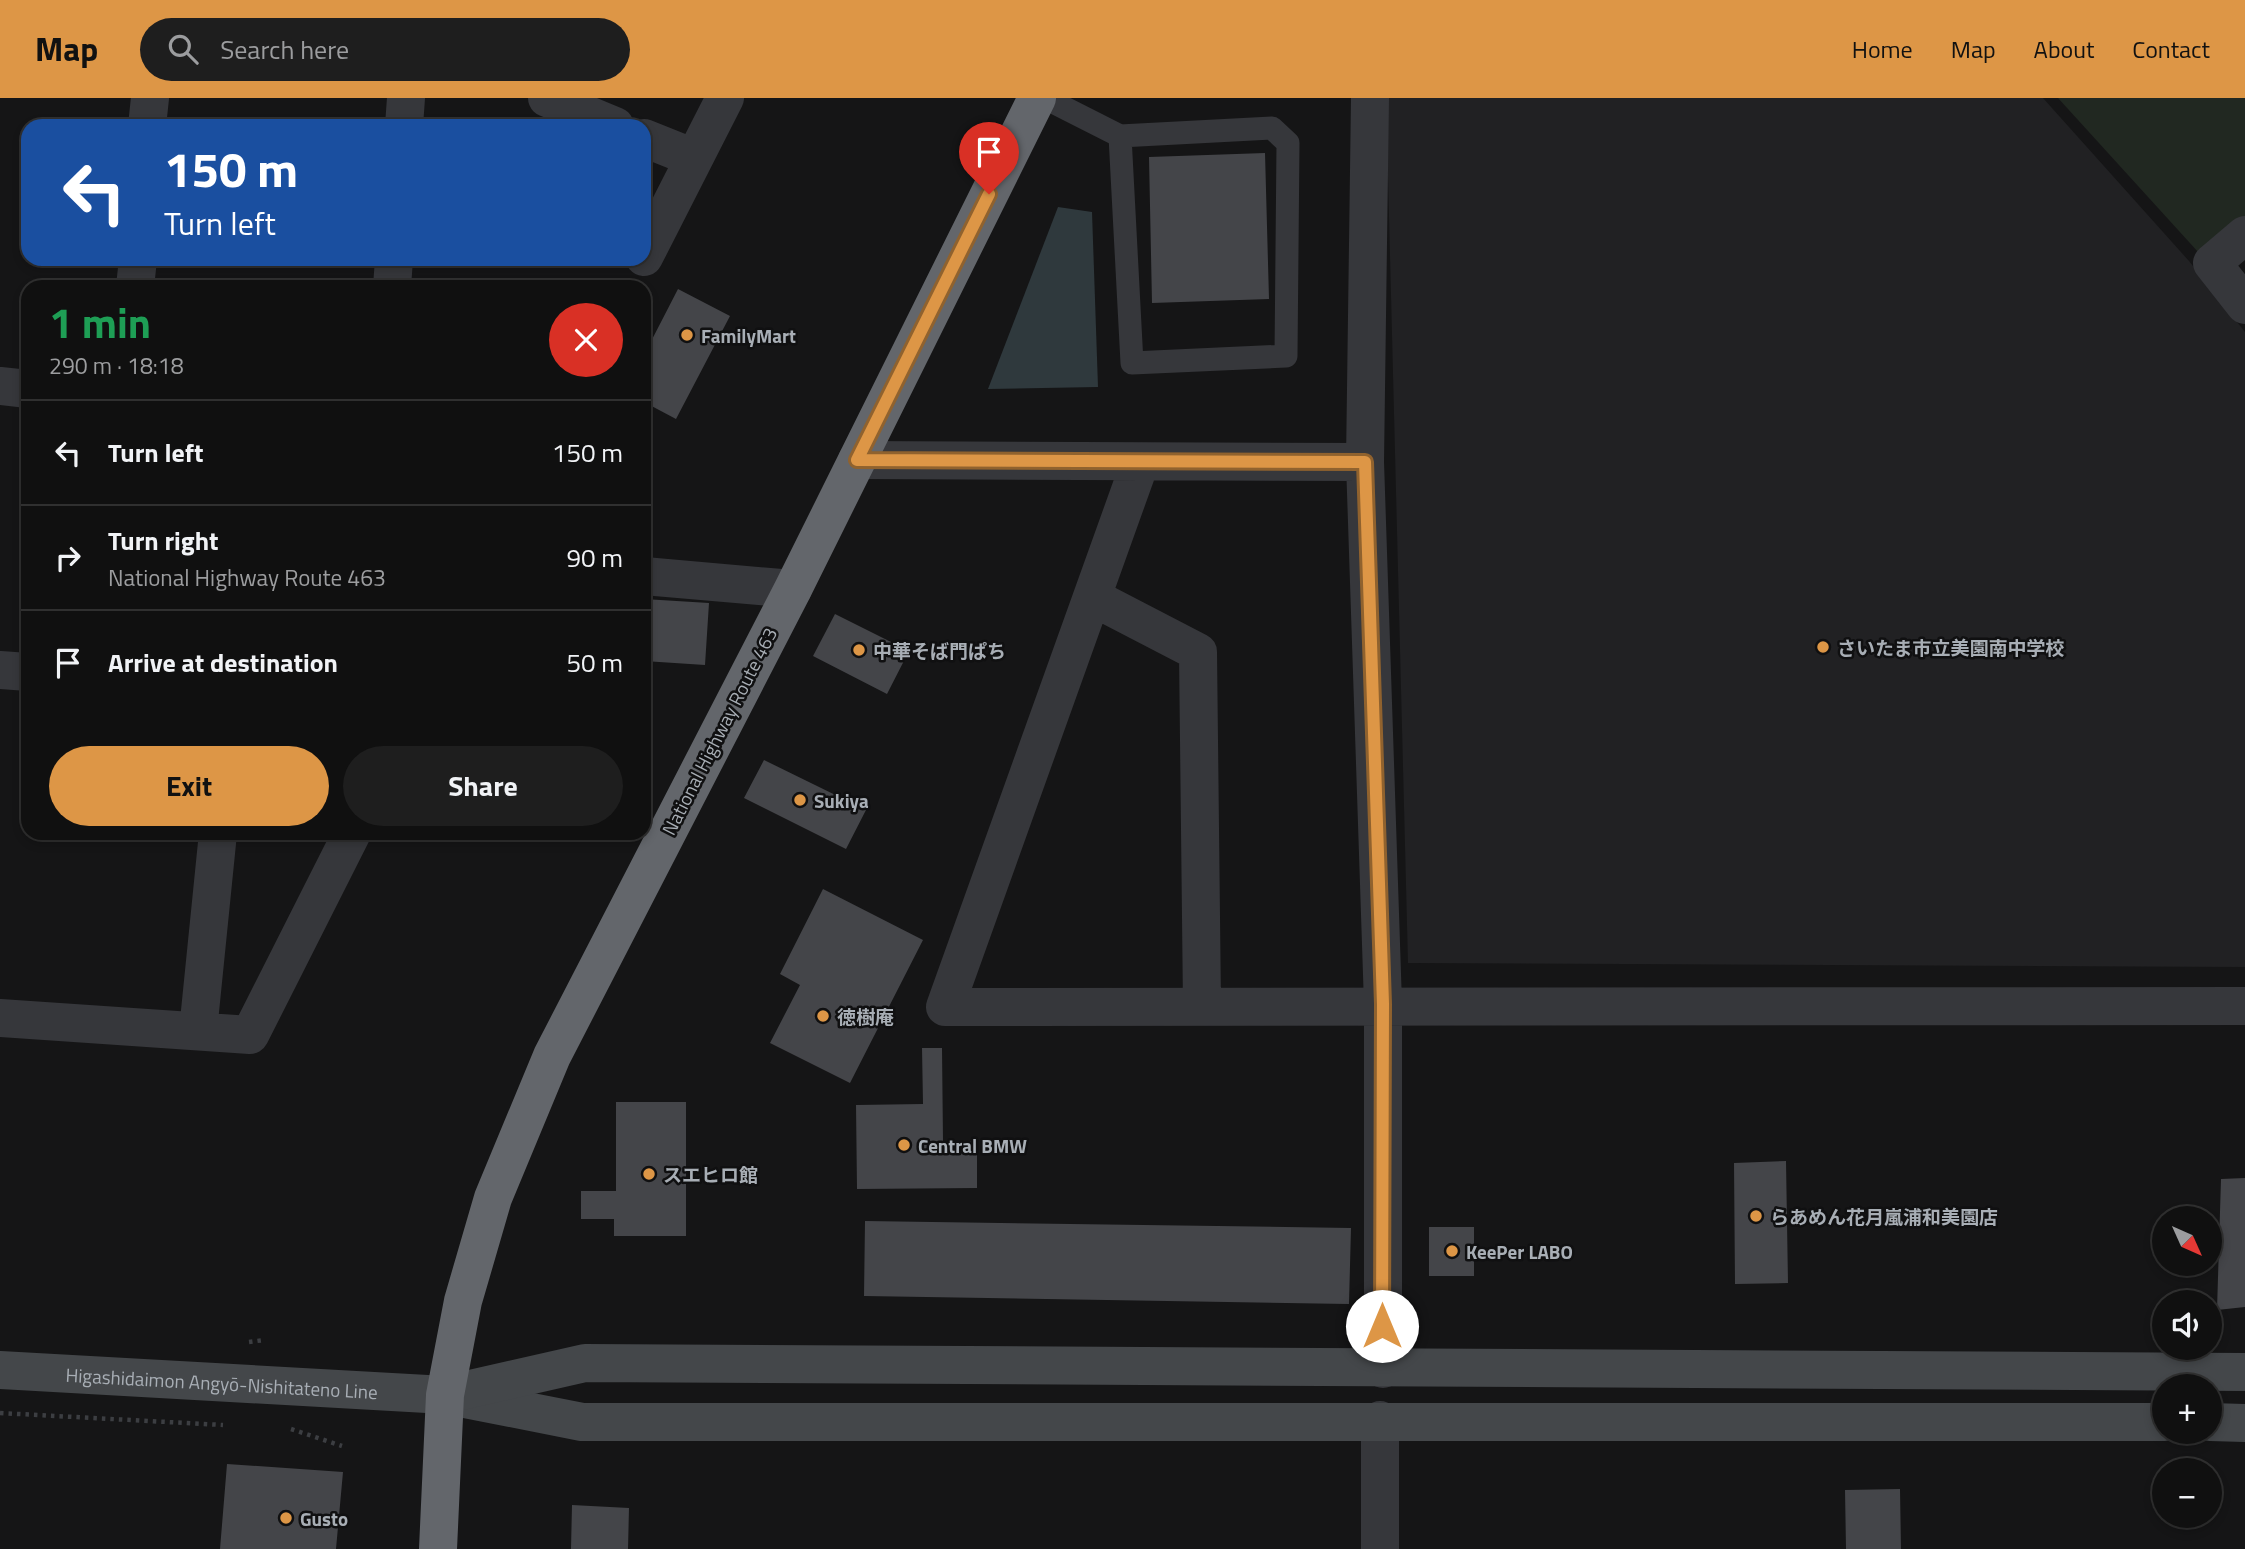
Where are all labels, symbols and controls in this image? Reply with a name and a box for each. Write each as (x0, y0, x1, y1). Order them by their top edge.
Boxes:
search box (140, 18, 630, 81)
text: Map (35, 24, 98, 74)
icon: search (164, 30, 202, 68)
text: Search here (220, 30, 349, 69)
text: Home (1852, 31, 1913, 67)
text: Map (1951, 31, 1996, 67)
text: About (2034, 31, 2094, 67)
text: Contact (2132, 31, 2210, 67)
pin (959, 122, 1019, 194)
text: 150 m (164, 131, 298, 206)
icon: arrive (970, 133, 1008, 171)
icon: left (49, 147, 140, 238)
text: Turn left (164, 199, 276, 247)
text: 1 min (49, 290, 151, 354)
button: close (549, 303, 623, 377)
place label: FamilyMart (701, 321, 796, 350)
marker: FamilyMart (679, 327, 695, 343)
text: 290 m · 18:18 (49, 348, 184, 383)
text: Turn left (108, 433, 203, 472)
text: 150 m (552, 433, 623, 472)
icon: left (49, 434, 87, 472)
text: Turn right (108, 521, 219, 560)
text: 90 m (566, 538, 623, 577)
icon: right (49, 539, 87, 577)
text: National Highway Route 463 (108, 560, 386, 595)
street label: National Highway Route 463 (654, 622, 784, 840)
place label: さいたま市立美園南中学校 (1837, 633, 2064, 662)
place label: 中華そば門ぱち (873, 636, 1006, 665)
marker: さいたま市立美園南中学校 (1815, 639, 1831, 655)
marker: 中華そば門ぱち (851, 642, 867, 658)
text: Arrive at destination (108, 643, 338, 682)
text: 50 m (566, 643, 623, 682)
icon: arrive (49, 644, 87, 682)
button: Exit (49, 746, 329, 826)
button: Share (343, 746, 623, 826)
place label: Sukiya (814, 786, 869, 815)
marker: Sukiya (792, 792, 808, 808)
place label: 徳樹庵 (837, 1002, 894, 1031)
marker: 徳樹庵 (815, 1008, 831, 1024)
place label: Central BMW (918, 1131, 1027, 1160)
marker: Central BMW (896, 1137, 912, 1153)
place label: スエヒロ館 (663, 1160, 758, 1189)
marker: スエヒロ館 (641, 1166, 657, 1182)
place label: らあめん花月嵐浦和美園店 (1770, 1202, 1998, 1231)
north arrow (2152, 1206, 2222, 1276)
map controls (2152, 1206, 2222, 1528)
marker: らあめん花月嵐浦和美園店 (1748, 1208, 1764, 1224)
place label: KeePer LABO (1466, 1237, 1573, 1266)
marker: KeePer LABO (1444, 1243, 1460, 1259)
position arrow (1345, 1289, 1419, 1363)
button: sound (2152, 1290, 2222, 1360)
street label: Higashidaimon Angyō-Nishitateno Line (65, 1359, 379, 1406)
button: + (2152, 1374, 2222, 1444)
button: − (2152, 1458, 2222, 1528)
place label: Gusto (300, 1504, 348, 1533)
marker: Gusto (278, 1510, 294, 1526)

